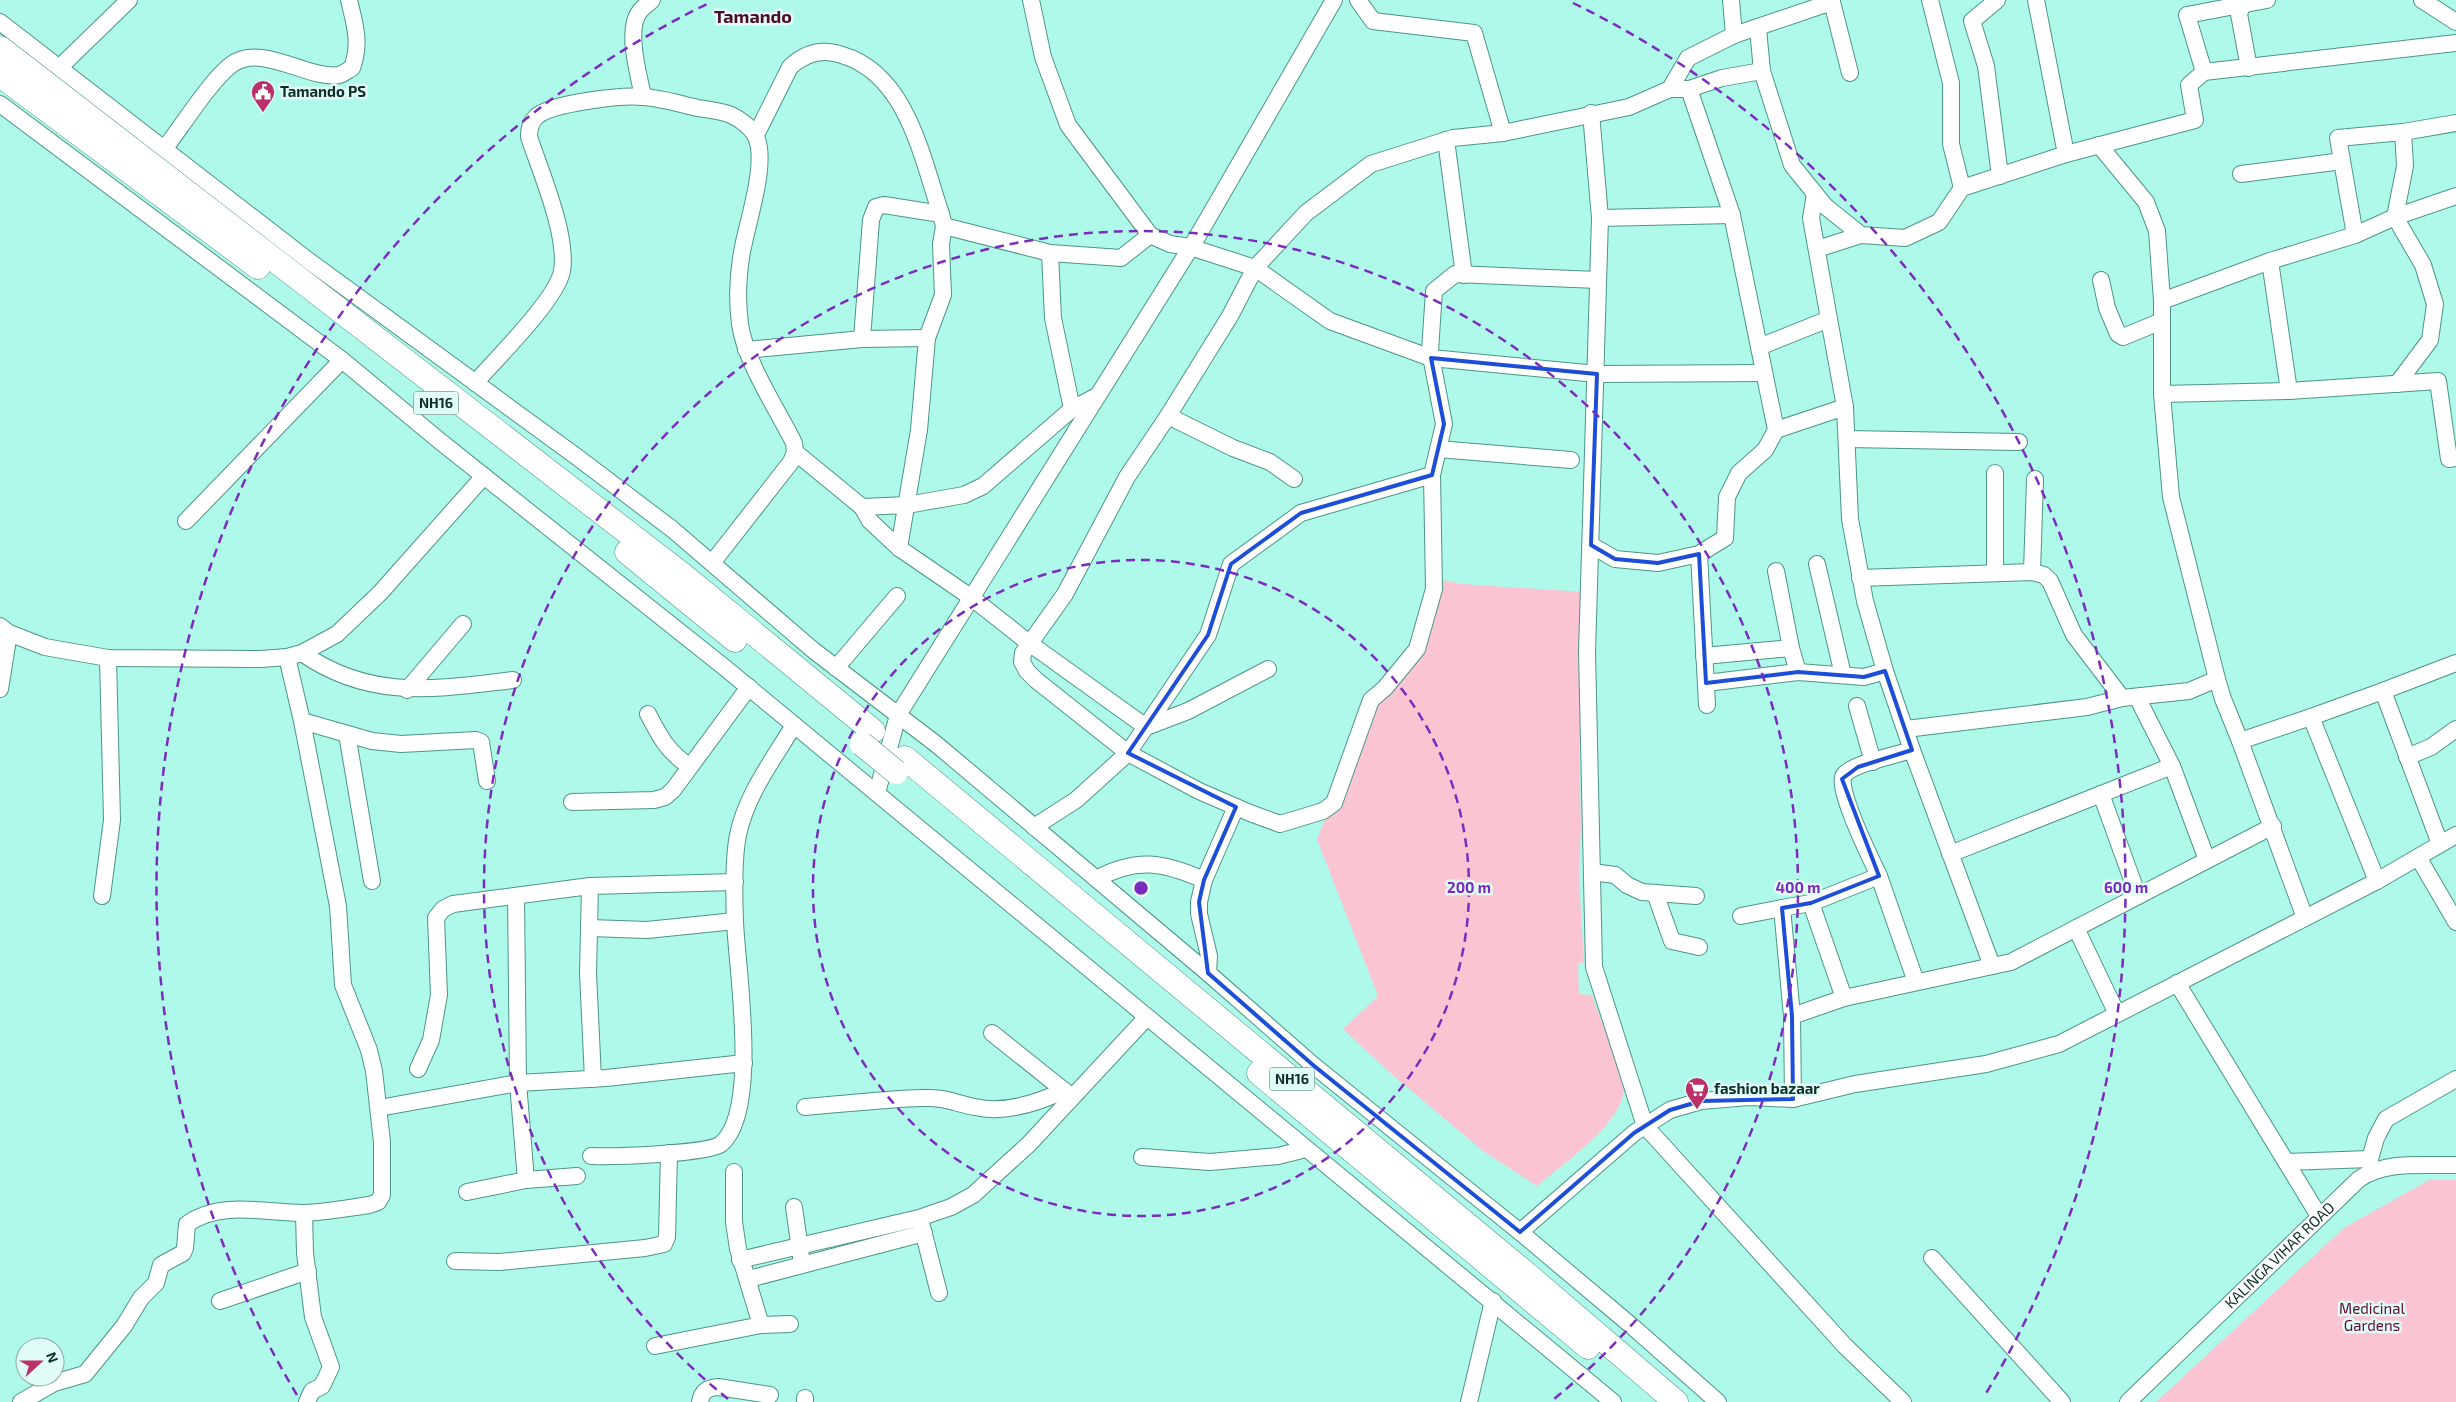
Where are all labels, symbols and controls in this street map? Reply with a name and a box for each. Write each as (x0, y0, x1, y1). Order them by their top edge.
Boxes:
district label: Tamando (714, 5, 792, 27)
public building icon: Tamando PS (250, 79, 276, 113)
place label: Tamando PS (280, 82, 366, 100)
road number: NH16 (414, 392, 458, 414)
text: 200 m (1447, 878, 1491, 896)
text: 400 m (1776, 878, 1820, 896)
text: 600 m (2104, 878, 2148, 896)
centre of rings (1132, 879, 1150, 897)
road number: NH16 (1270, 1068, 1314, 1090)
supermarket icon: fashion bazaar (1684, 1076, 1710, 1110)
place label: fashion bazaar (1714, 1079, 1820, 1097)
street label: KALINGA VIHAR ROAD (2221, 1198, 2338, 1312)
park label: Medicinal Gardens (2339, 1299, 2406, 1334)
north arrow (15, 1337, 65, 1387)
text: N (43, 1349, 62, 1365)

